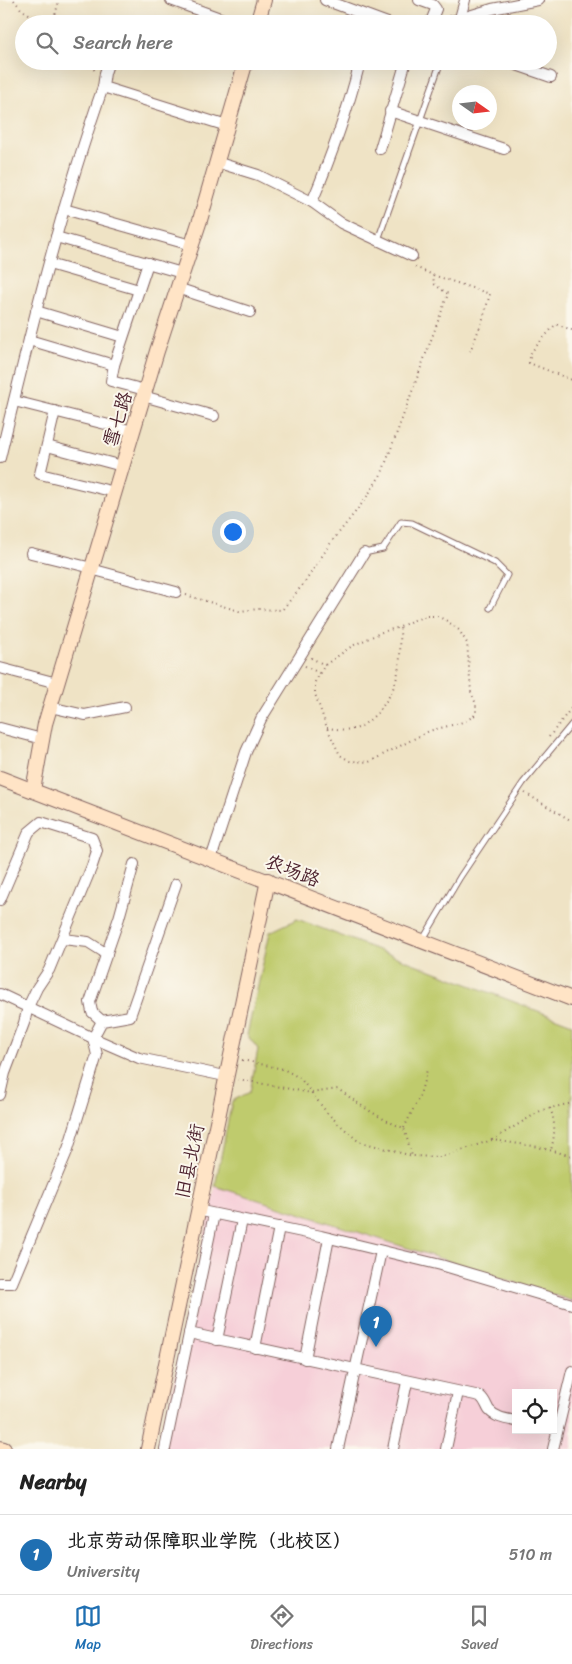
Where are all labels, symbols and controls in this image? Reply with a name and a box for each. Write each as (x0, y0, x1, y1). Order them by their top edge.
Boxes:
search box (15, 15, 557, 70)
text: Search here (73, 26, 173, 59)
icon: search (33, 29, 61, 57)
north arrow (452, 85, 497, 130)
street label: 雪七路 (93, 387, 142, 451)
your location (220, 519, 246, 545)
street label: 农场路 (260, 845, 325, 896)
street label: 旧县北街 (165, 1120, 214, 1202)
pin: 1 (360, 1306, 392, 1347)
map controls (512, 1389, 557, 1434)
button: locate (512, 1389, 557, 1434)
text: Nearby (20, 1463, 86, 1501)
text: 北京劳动保障职业学院（北校区） (67, 1524, 352, 1557)
text: 1 (33, 1540, 39, 1569)
text: 510 m (509, 1540, 552, 1569)
text: University (67, 1557, 140, 1586)
tab: Map (74, 1602, 102, 1657)
tab: Directions (250, 1602, 313, 1657)
tab: Saved (461, 1602, 498, 1657)

